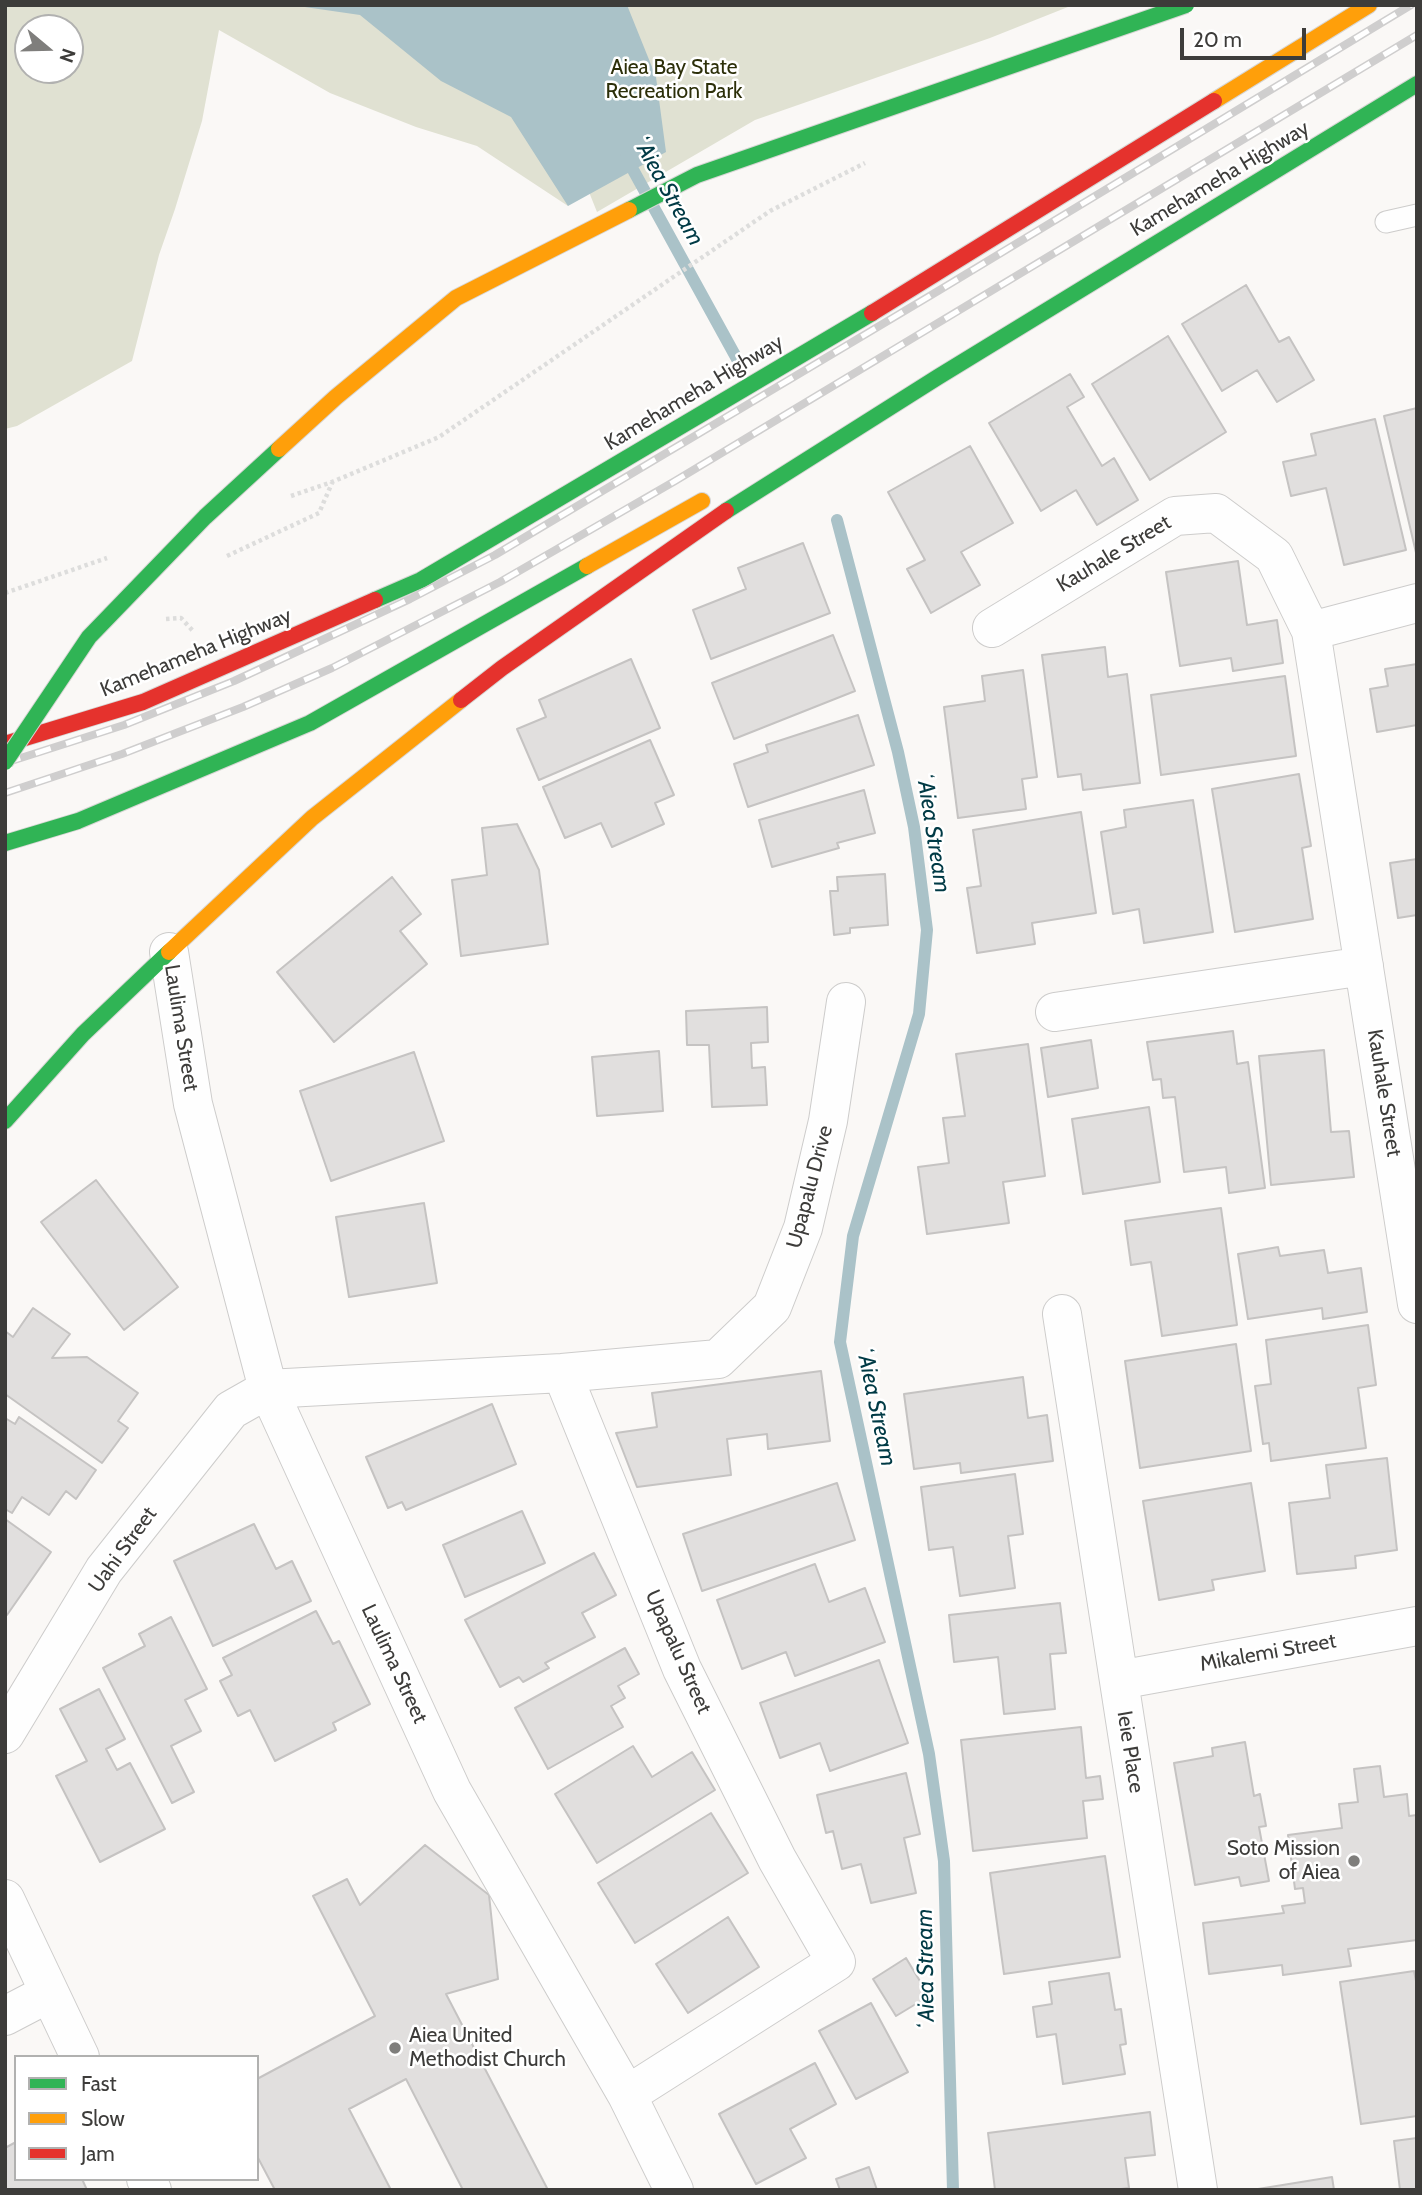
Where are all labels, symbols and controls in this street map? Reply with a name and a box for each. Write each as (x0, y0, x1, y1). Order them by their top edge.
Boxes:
north arrow (14, 14, 84, 84)
scale bar (1184, 14, 1310, 58)
text: 20 m (1193, 27, 1242, 52)
text: N (54, 45, 80, 65)
park label: Aiea Bay State Recreation Park (606, 55, 742, 105)
street label: Kamehameha Highway (1126, 116, 1314, 242)
water label: ʻAiea Stream (627, 132, 709, 250)
street label: Kamehameha Highway (600, 330, 788, 456)
street label: Kauhale Street (1052, 510, 1176, 598)
street label: Kamehameha Highway (97, 603, 295, 703)
water label: ʻAiea Stream (910, 771, 956, 895)
street label: Laulima Street (159, 963, 203, 1093)
street label: Kauhale Street (1361, 1027, 1407, 1159)
street label: Upapalu Drive (781, 1123, 839, 1251)
water label: ʻAiea Stream (850, 1345, 902, 1469)
street label: Uahi Street (84, 1502, 162, 1598)
street label: Upapalu Street (639, 1586, 717, 1718)
street label: Laulima Street (355, 1601, 433, 1727)
street label: Mikalemi Street (1198, 1629, 1338, 1677)
street label: Ieie Place (1111, 1709, 1149, 1795)
place label: Soto Mission of Aiea (1227, 1836, 1340, 1886)
marker: Soto Mission of Aiea (1346, 1853, 1362, 1869)
water label: ʻAiea Stream (911, 1908, 941, 2030)
place label: Aiea United Methodist Church (409, 2023, 566, 2073)
marker: Aiea United Methodist Church (387, 2040, 403, 2056)
legend (14, 2055, 259, 2181)
text: Fast (81, 2071, 117, 2096)
text: Slow (81, 2106, 125, 2131)
text: Jam (81, 2141, 115, 2166)

